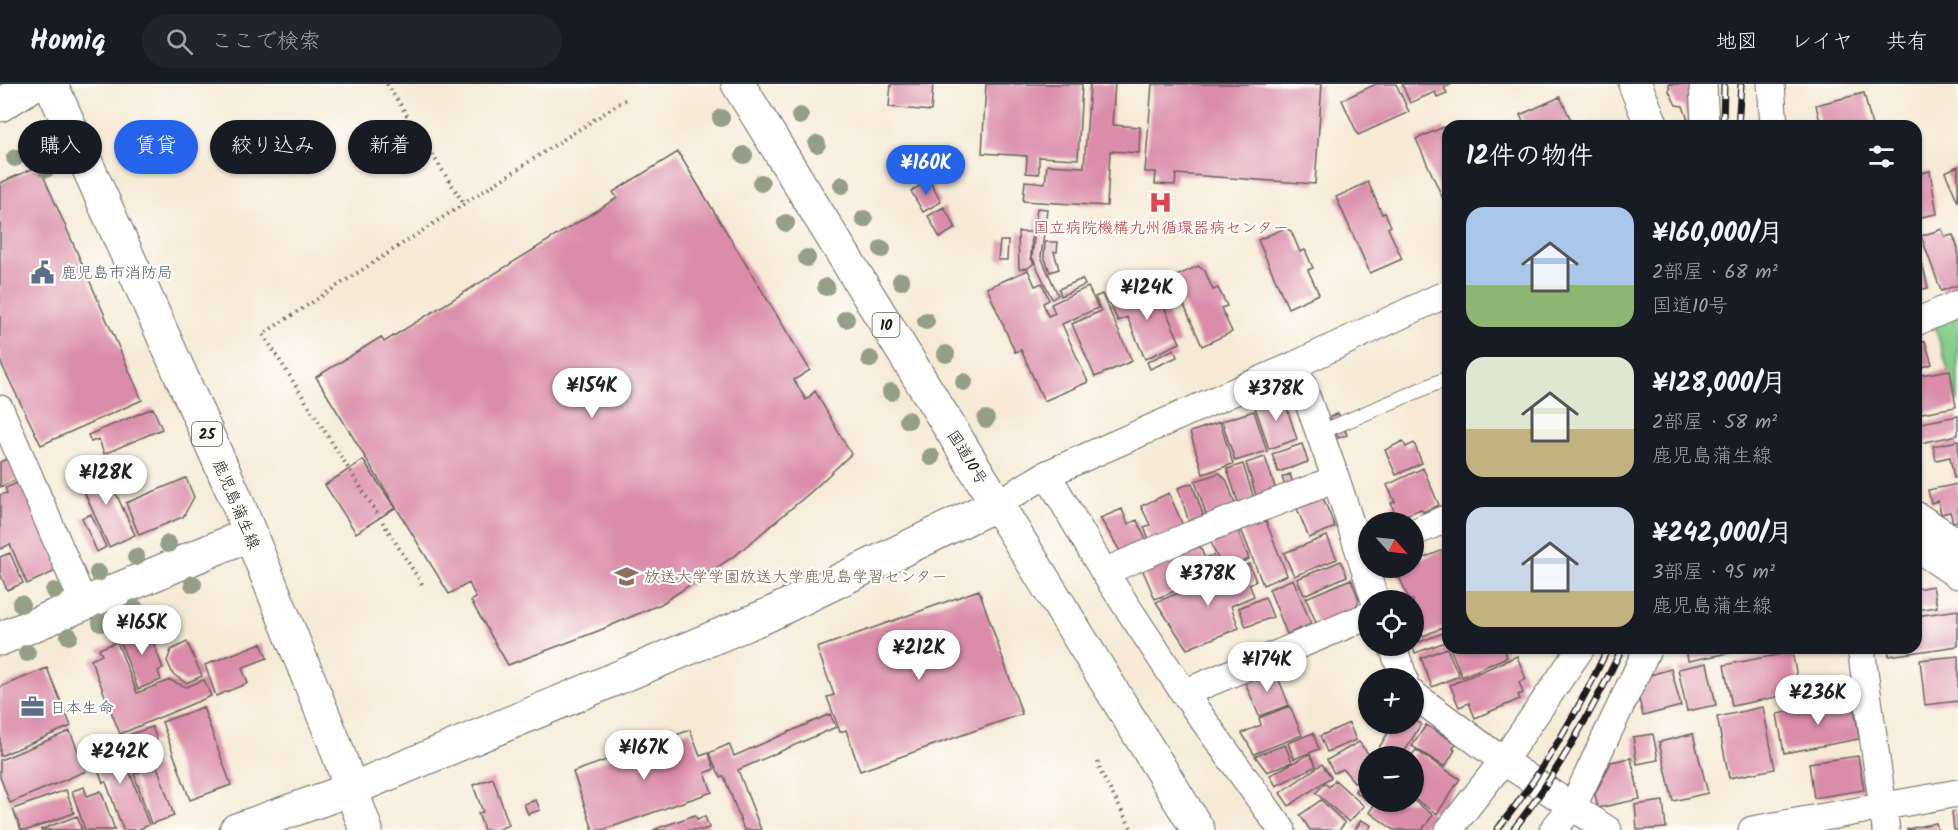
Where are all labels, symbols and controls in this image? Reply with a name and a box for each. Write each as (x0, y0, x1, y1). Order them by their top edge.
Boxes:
search box (142, 14, 562, 68)
text: Homiq (30, 19, 106, 64)
icon: search (163, 25, 196, 58)
text: ここで検索 (211, 25, 321, 60)
text: 地図 (1716, 26, 1758, 59)
text: レイヤ (1791, 26, 1853, 59)
text: 共有 (1886, 26, 1928, 59)
chip: 購入 (18, 120, 102, 174)
chip: 賃貸 (114, 120, 198, 174)
chip: 絞り込み (210, 120, 336, 174)
chip: 新着 (348, 120, 432, 174)
text: 12件の物件 (1466, 136, 1593, 178)
icon: filters (1865, 140, 1898, 173)
pin: ¥160K (884, 145, 968, 196)
text: ¥160K (900, 148, 952, 180)
hospital icon: 国立病院機構九州循環器病センター (1148, 189, 1174, 215)
text: ¥160,000/月 (1652, 213, 1783, 255)
place label: 国立病院機構九州循環器病センター (1033, 216, 1289, 241)
icon: home (1514, 231, 1586, 303)
text: 2部屋 · 68 m² (1652, 257, 1778, 289)
public building icon: 鹿児島市消防局 (30, 259, 56, 285)
place label: 鹿児島市消防局 (61, 261, 173, 286)
pin: ¥124K (1105, 270, 1189, 321)
text: ¥124K (1121, 273, 1173, 305)
text: 国道10号 (1652, 291, 1728, 323)
road number: 10 (872, 313, 900, 337)
text: ¥128,000/月 (1652, 363, 1787, 405)
pin: ¥154K (550, 368, 634, 419)
text: ¥154K (566, 371, 618, 403)
pin: ¥378K (1234, 371, 1318, 422)
text: ¥378K (1248, 374, 1304, 406)
icon: home (1514, 381, 1586, 453)
text: 2部屋 · 58 m² (1652, 407, 1777, 439)
road number: 25 (192, 422, 222, 446)
street label: 国道10号 (940, 425, 993, 490)
text: 鹿児島蒲生線 (1652, 441, 1772, 473)
pin: ¥128K (64, 455, 148, 506)
street label: 鹿児島蒲生線 (205, 456, 266, 554)
text: ¥128K (79, 458, 133, 490)
north arrow (1358, 512, 1424, 578)
map controls (1358, 512, 1424, 812)
text: ¥242,000/月 (1652, 513, 1793, 555)
icon: home (1514, 531, 1586, 603)
pin: ¥378K (1166, 556, 1250, 607)
text: 3部屋 · 95 m² (1652, 557, 1775, 589)
text: ¥378K (1180, 559, 1236, 591)
school or university icon: 放送大学学園放送大学鹿児島学習センター (613, 563, 639, 589)
place label: 放送大学学園放送大学鹿児島学習センター (644, 565, 947, 590)
button: locate (1358, 590, 1424, 656)
text: 鹿児島蒲生線 (1652, 591, 1772, 623)
pin: ¥165K (100, 605, 184, 656)
text: ¥165K (116, 608, 168, 640)
pin: ¥212K (877, 630, 961, 681)
text: ¥212K (892, 633, 946, 665)
pin: ¥174K (1225, 642, 1309, 693)
text: ¥174K (1242, 645, 1292, 677)
button: + (1358, 668, 1424, 734)
pin: ¥236K (1776, 675, 1860, 726)
text: ¥236K (1789, 678, 1847, 710)
office icon: 日本生命 (19, 694, 45, 720)
place label: 日本生命 (50, 696, 114, 721)
pin: ¥167K (602, 730, 686, 781)
text: ¥167K (619, 733, 669, 765)
pin: ¥242K (78, 734, 162, 785)
text: ¥242K (91, 737, 149, 769)
button: − (1358, 746, 1424, 812)

